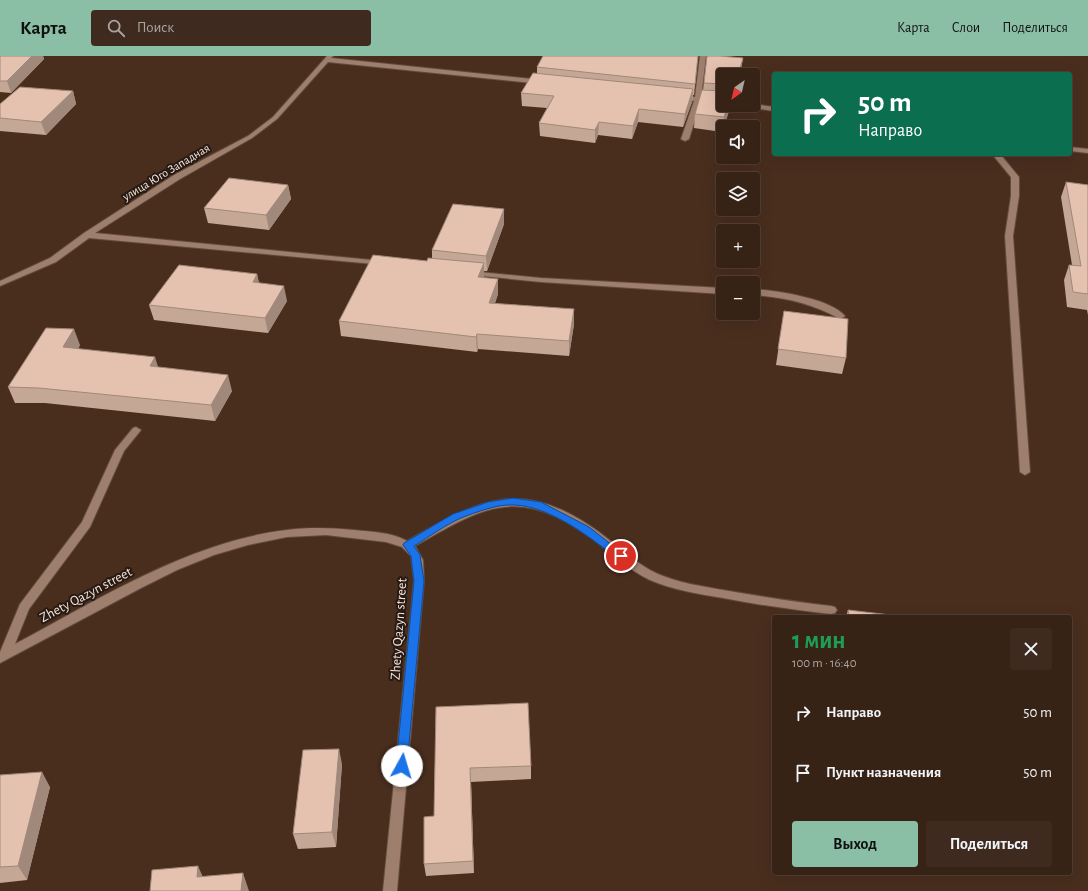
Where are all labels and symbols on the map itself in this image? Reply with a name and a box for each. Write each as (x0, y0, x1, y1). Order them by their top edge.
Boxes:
north arrow (716, 68, 760, 112)
street label: улица Юго Западная (119, 141, 212, 204)
pin (604, 539, 638, 573)
street label: Zhety Qazyn street (38, 565, 135, 625)
street label: Zhety Qazyn street (388, 577, 410, 680)
position arrow (381, 745, 423, 787)

